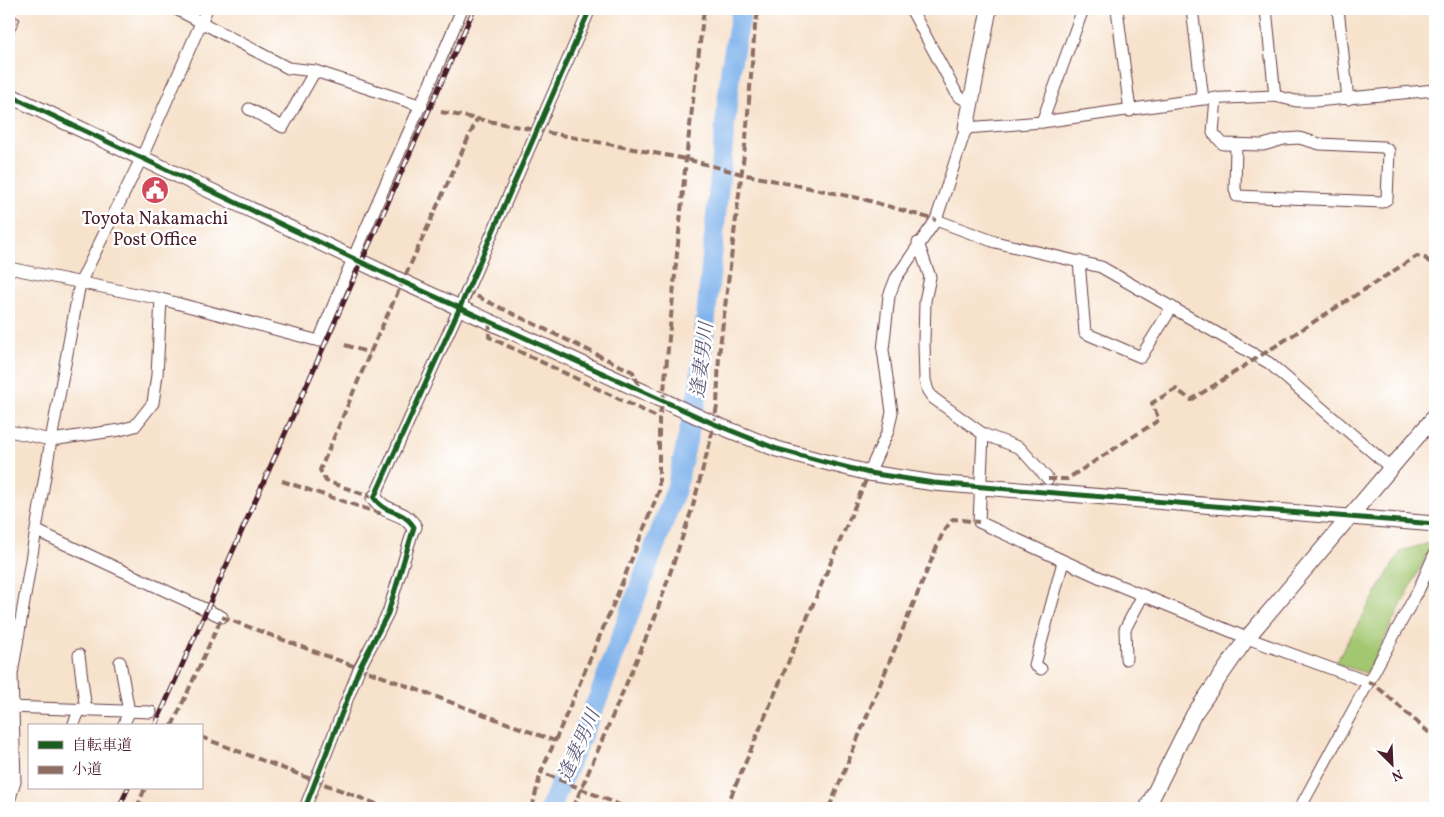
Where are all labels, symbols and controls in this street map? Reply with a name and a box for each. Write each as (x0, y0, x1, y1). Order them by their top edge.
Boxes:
public building icon: Toyota Nakamachi Post Office (140, 175, 170, 205)
place label: Toyota Nakamachi Post Office (82, 207, 228, 253)
water label: 逢妻男川 (685, 319, 721, 400)
water label: 逢妻男川 (552, 704, 608, 786)
legend (28, 724, 202, 790)
text: 自転車道 (72, 736, 132, 757)
north arrow (1366, 740, 1416, 790)
text: 小道 (72, 760, 102, 781)
text: N (1388, 764, 1405, 785)

